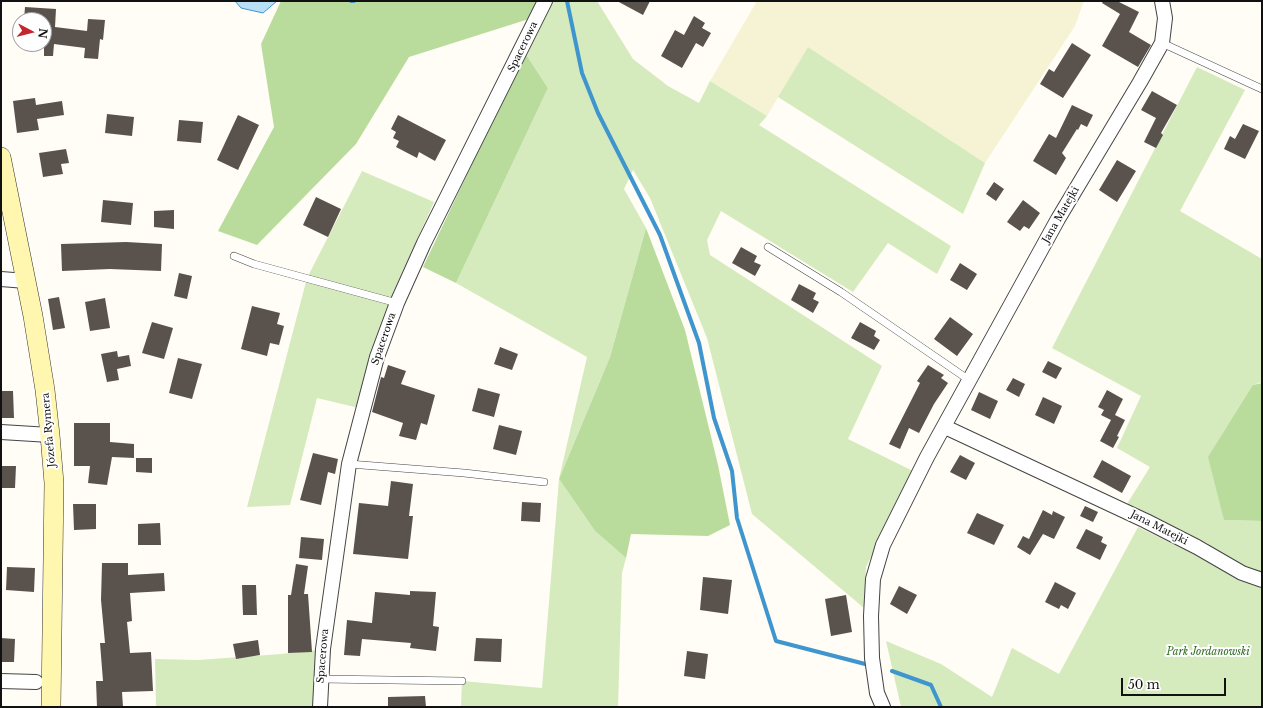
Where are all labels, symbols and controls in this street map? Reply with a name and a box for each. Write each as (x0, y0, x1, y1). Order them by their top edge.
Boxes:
north arrow (12, 12, 52, 52)
street label: Spacerowa (506, 20, 540, 74)
text: N (35, 27, 50, 39)
street label: Jana Matejki (1040, 185, 1082, 245)
street label: Spacerowa (369, 311, 399, 367)
street label: Józefa Rymera (40, 392, 58, 468)
street label: Jana Matejki (1128, 508, 1190, 548)
street label: Spacerowa (315, 628, 331, 684)
park label: Park Jordanowski (1166, 646, 1250, 658)
scale bar (1123, 670, 1228, 696)
text: 50 m (1128, 677, 1160, 692)

